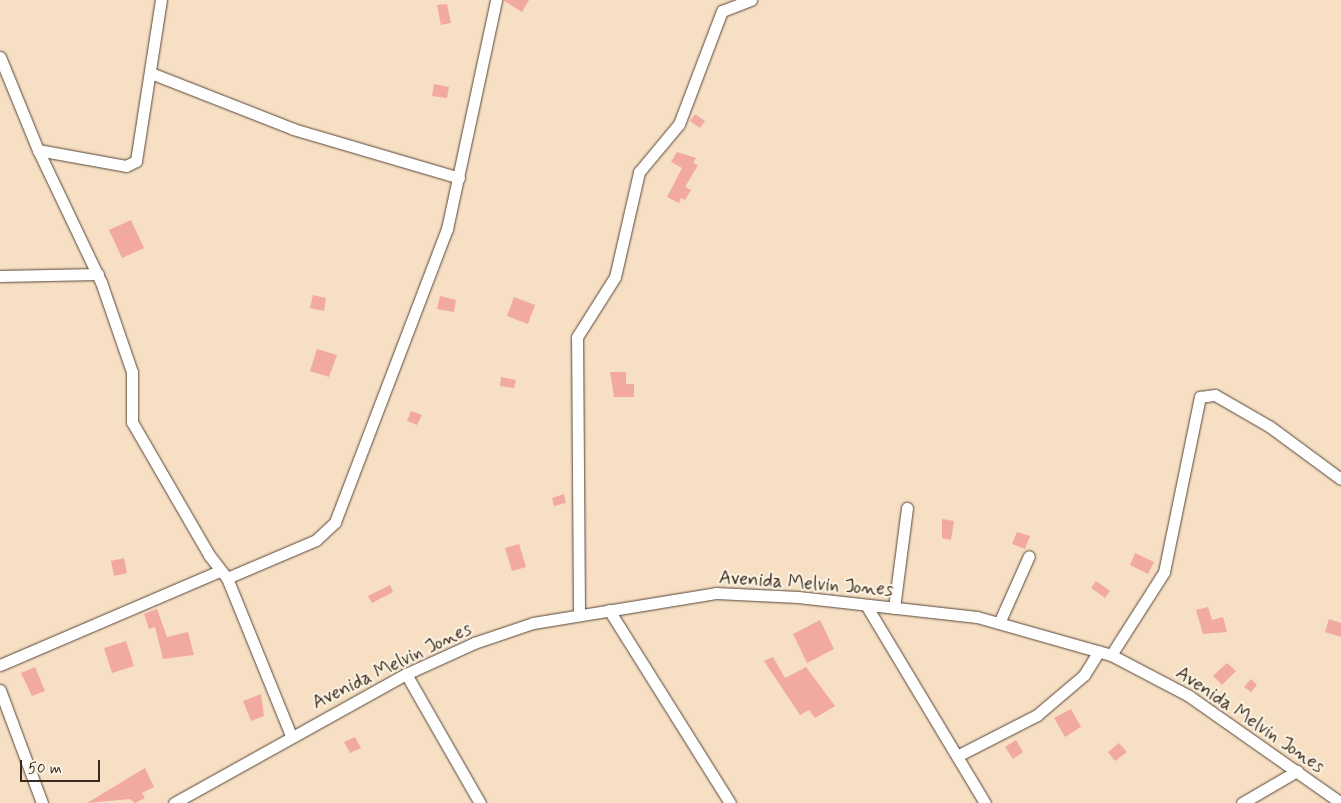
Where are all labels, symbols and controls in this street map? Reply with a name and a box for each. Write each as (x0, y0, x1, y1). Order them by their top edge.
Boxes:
street label: Avenida Melvin Jones (720, 567, 892, 601)
street label: Avenida Melvin Jones (310, 618, 474, 714)
street label: Avenida Melvin Jones (1172, 663, 1328, 777)
scale bar (22, 750, 102, 782)
text: 50 m (28, 759, 62, 779)

